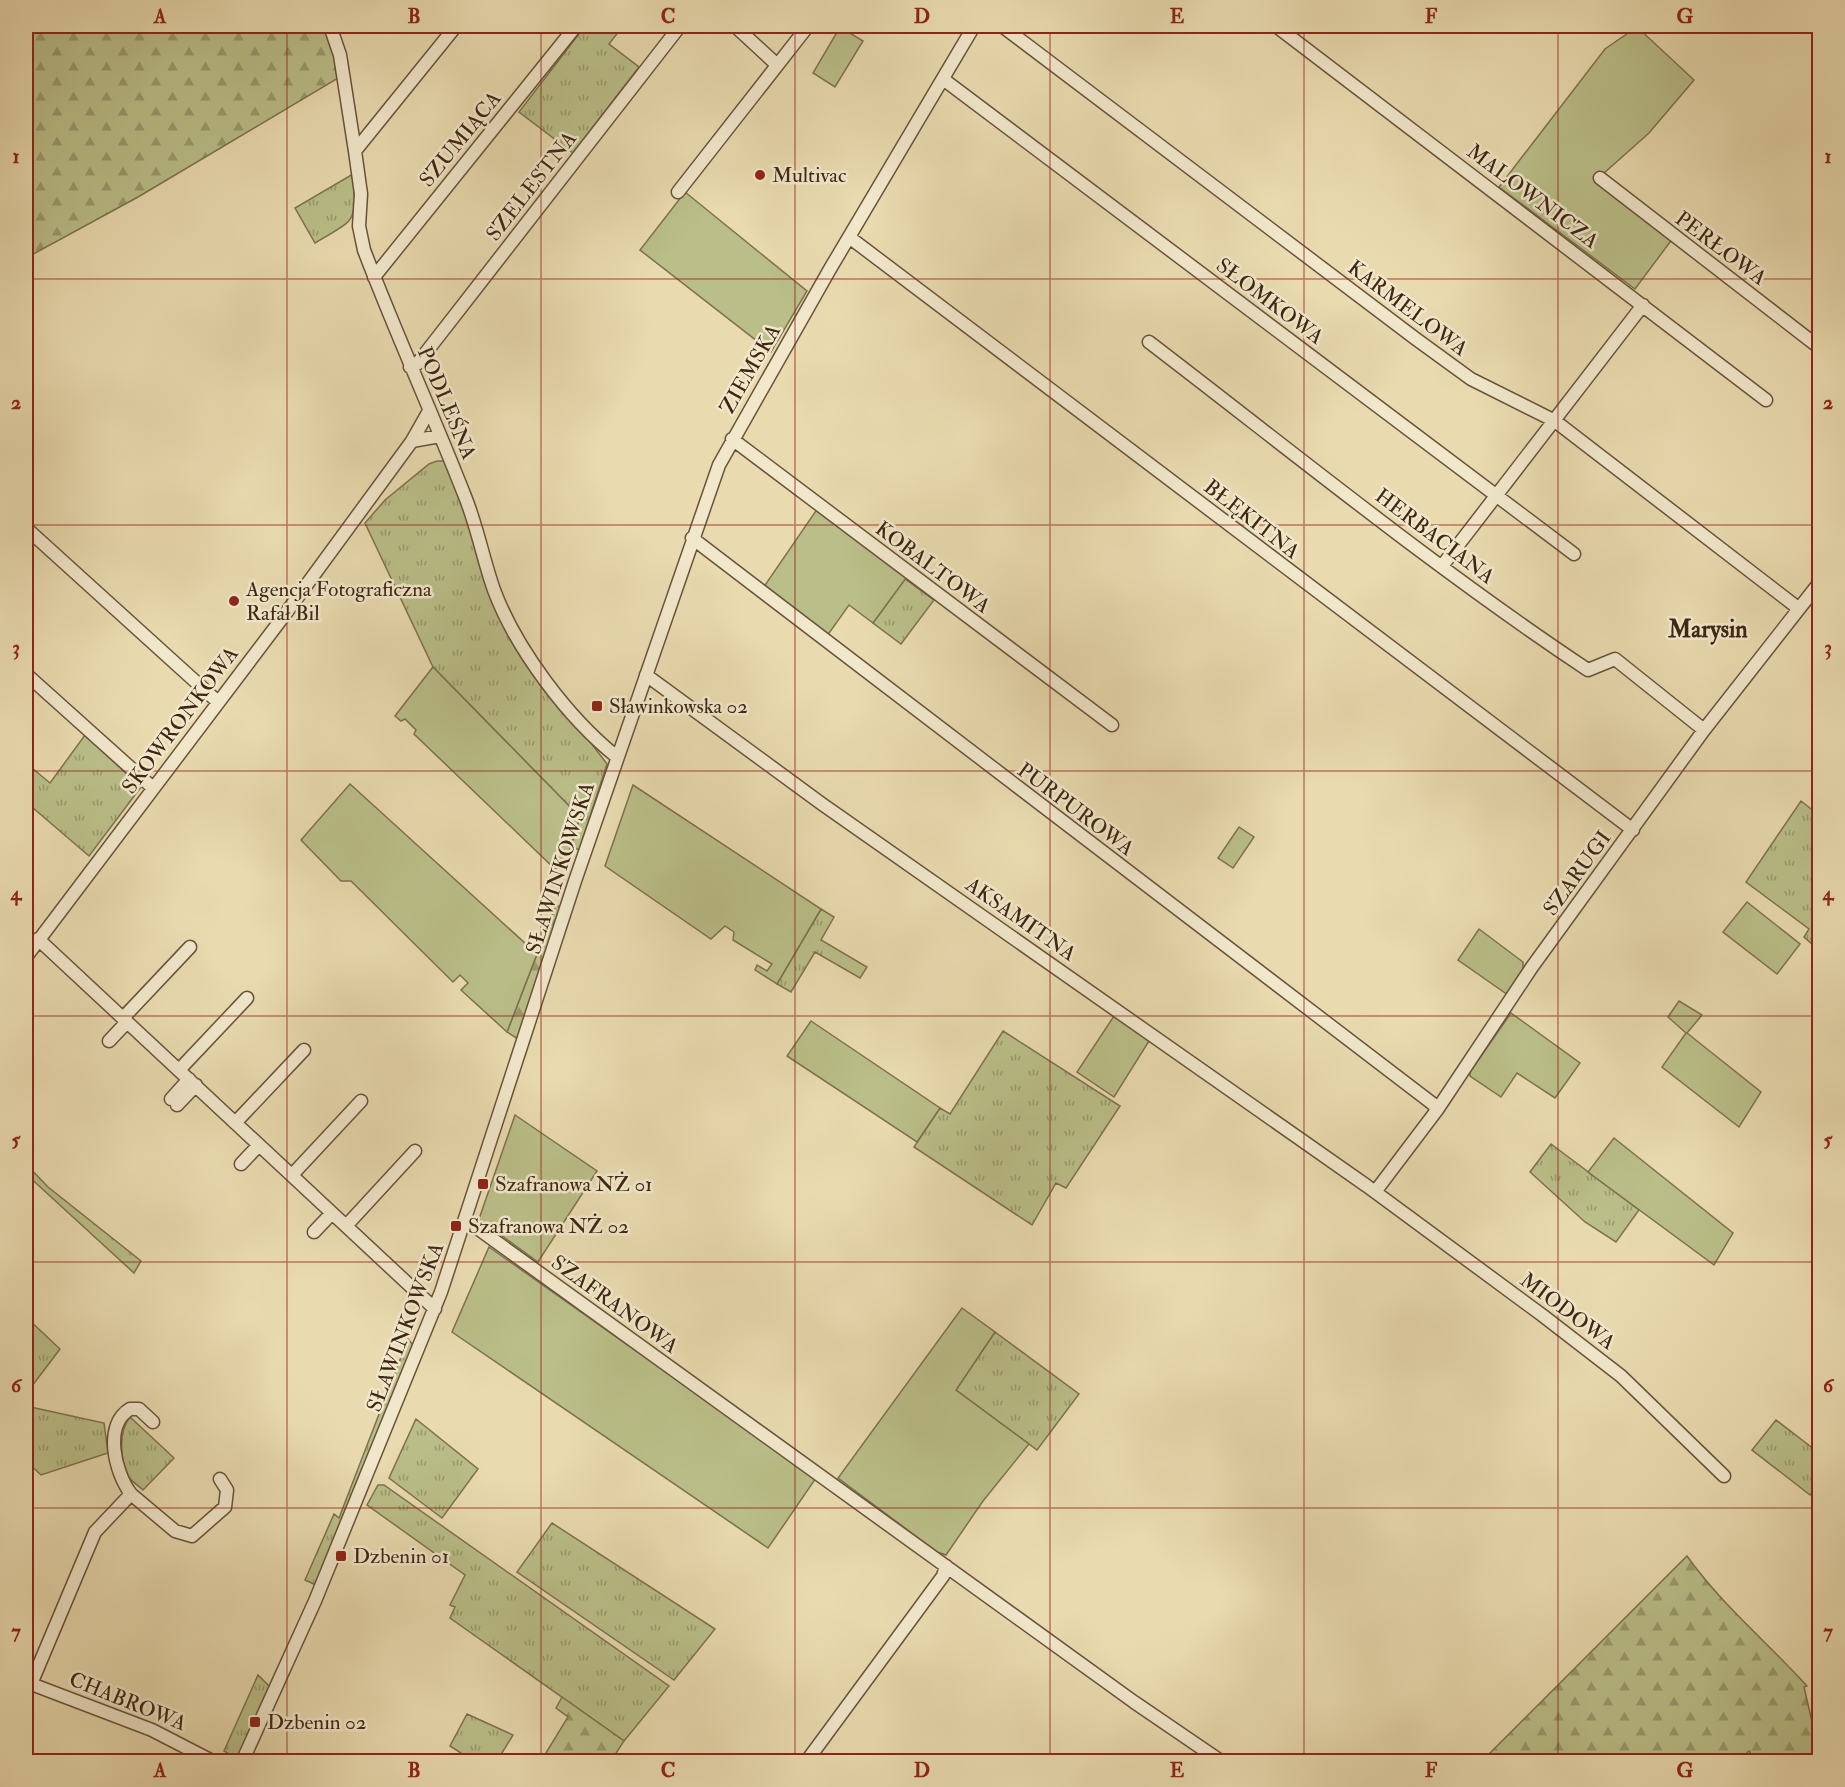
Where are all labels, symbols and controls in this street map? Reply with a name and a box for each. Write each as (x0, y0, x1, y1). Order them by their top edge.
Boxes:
text: A (153, 4, 167, 29)
text: B (407, 4, 421, 29)
text: C (661, 4, 675, 29)
text: D (914, 4, 930, 29)
text: E (1170, 4, 1185, 29)
text: F (1425, 4, 1438, 29)
text: G (1677, 4, 1694, 29)
street label: SZUMIĄCA (414, 86, 507, 193)
street label: SZELESTNA (480, 126, 583, 247)
street label: MALOWNICZA (1461, 138, 1604, 255)
text: 1 (12, 144, 20, 169)
text: 1 (1824, 144, 1832, 169)
place label: Multivac (772, 162, 847, 189)
marker: Multivac (753, 168, 767, 182)
street label: PERŁOWA (1670, 205, 1772, 292)
street label: SŁOMKOWA (1210, 252, 1329, 351)
street label: KARMELOWA (1342, 254, 1473, 362)
street label: ZIEMSKA (714, 319, 787, 419)
street label: PODLEŚNA (411, 343, 482, 464)
text: 2 (11, 390, 21, 415)
text: 2 (1823, 390, 1833, 415)
street label: BŁĘKITNA (1198, 474, 1305, 565)
street label: HERBACIANA (1369, 483, 1500, 590)
street label: KOBALTOWA (870, 515, 996, 620)
place label: Agencja Fotograficzna Rafał Bil (245, 576, 432, 627)
marker: Agencja Fotograficzna Rafał Bil (227, 594, 241, 608)
district label: Marysin (1667, 614, 1748, 645)
text: 3 (12, 635, 20, 660)
text: 3 (1824, 635, 1832, 660)
street label: SKOWRONKOWA (116, 641, 245, 799)
place label: Sławinkowska 02 (609, 693, 748, 720)
marker: Sławinkowska 02 (590, 699, 604, 713)
street label: PURPUROWA (1012, 757, 1140, 862)
street label: SŁAWINKOWSKA (520, 779, 601, 958)
street label: SZARUGI (1537, 825, 1617, 921)
street label: AKSAMITNA (959, 871, 1081, 967)
text: 4 (10, 881, 23, 906)
text: 4 (1822, 881, 1835, 906)
text: 5 (12, 1127, 22, 1152)
text: 5 (1824, 1127, 1834, 1152)
place label: Szafranowa NŻ 01 (495, 1171, 653, 1198)
marker: Szafranowa NŻ 01 (476, 1177, 490, 1191)
place label: Szafranowa NŻ 02 (468, 1213, 629, 1240)
marker: Szafranowa NŻ 02 (449, 1219, 463, 1233)
street label: SŁAWINKOWSKA (361, 1239, 450, 1416)
street label: SZAFRANOWA (546, 1249, 684, 1360)
street label: MIODOWA (1515, 1267, 1621, 1356)
text: 6 (11, 1373, 23, 1398)
text: 6 (1823, 1373, 1835, 1398)
place label: Dzbenin 01 (353, 1543, 449, 1570)
marker: Dzbenin 01 (334, 1549, 348, 1563)
text: 7 (11, 1619, 21, 1644)
text: 7 (1823, 1619, 1833, 1644)
street label: CHABROWA (65, 1666, 190, 1737)
place label: Dzbenin 02 (267, 1709, 366, 1736)
marker: Dzbenin 02 (248, 1715, 262, 1729)
text: A (153, 1758, 167, 1783)
text: B (407, 1758, 421, 1783)
text: C (661, 1758, 675, 1783)
text: D (914, 1758, 930, 1783)
text: E (1170, 1758, 1185, 1783)
text: F (1425, 1758, 1438, 1783)
text: G (1677, 1758, 1694, 1783)

